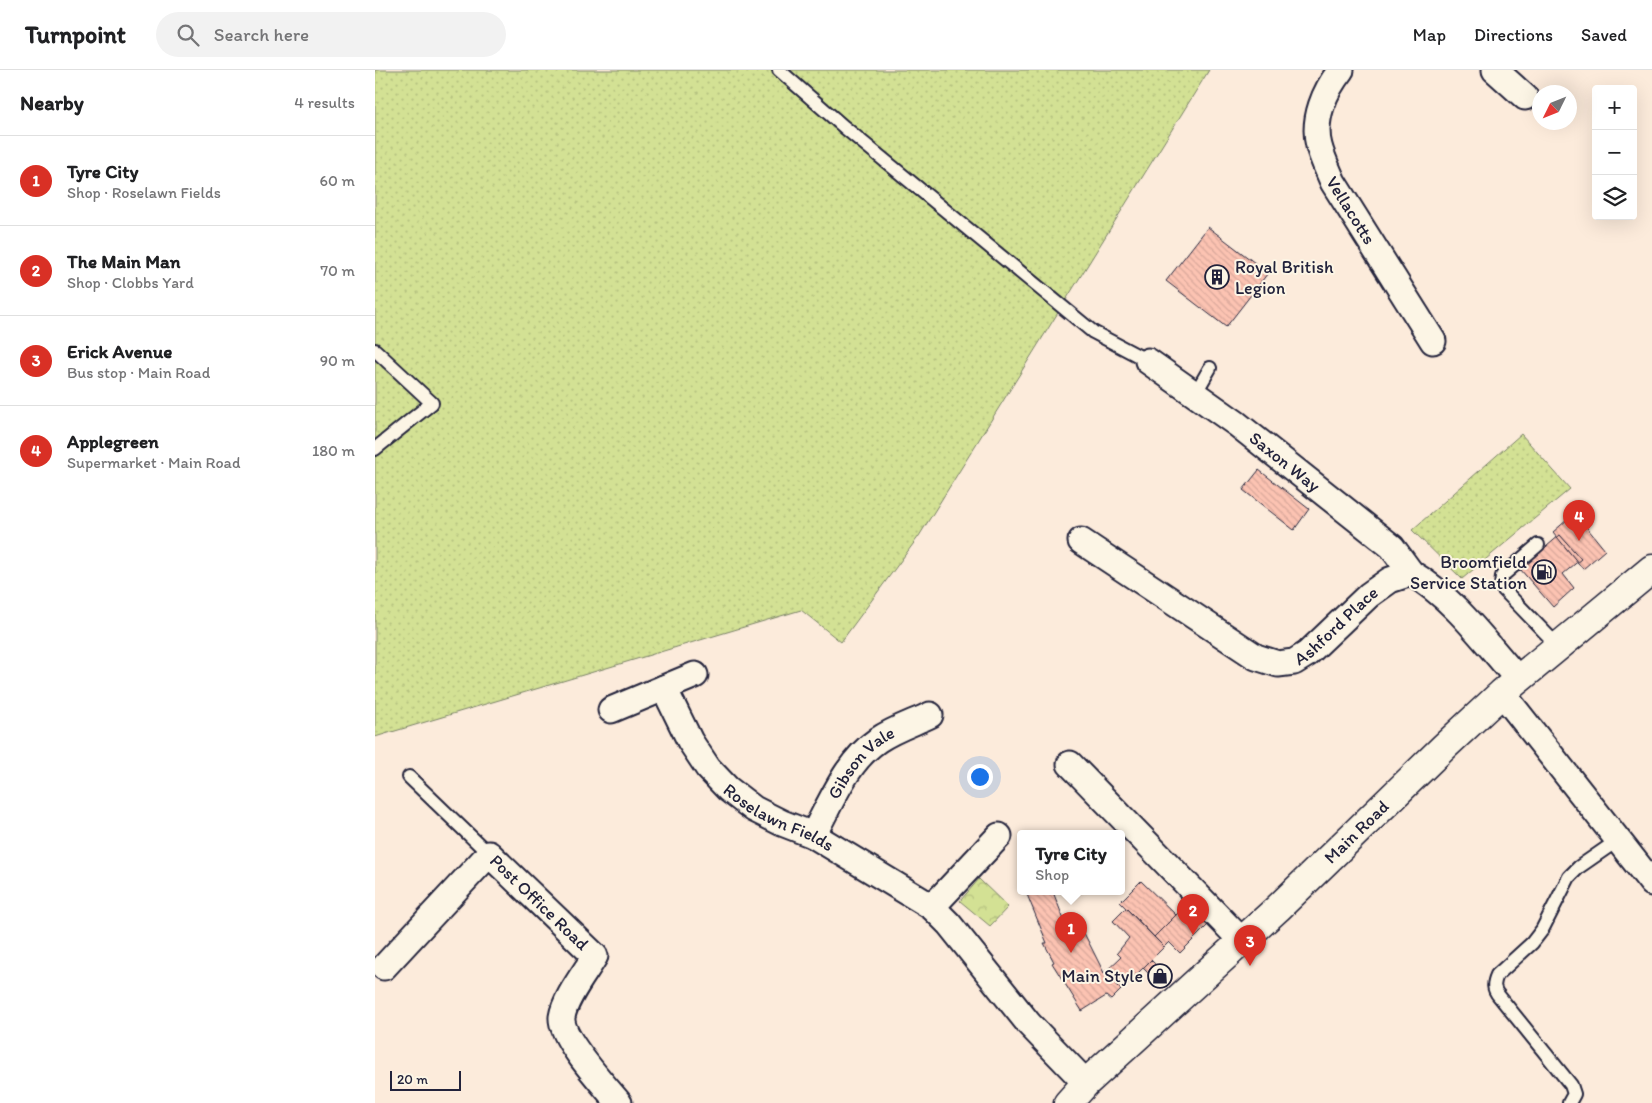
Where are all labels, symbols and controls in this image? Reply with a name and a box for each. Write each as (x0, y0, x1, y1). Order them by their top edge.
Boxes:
search box (156, 12, 506, 57)
text: Turnpoint (25, 20, 126, 49)
icon: search (174, 21, 202, 49)
text: Search here (214, 23, 309, 46)
text: Map (1413, 24, 1446, 46)
text: Directions (1474, 24, 1553, 46)
text: Saved (1581, 24, 1627, 46)
north arrow (1532, 85, 1577, 130)
map controls (1592, 85, 1637, 220)
button: + (1592, 85, 1637, 130)
text: Nearby (20, 90, 84, 115)
text: 4 results (294, 93, 355, 112)
button: − (1592, 130, 1637, 175)
text: Tyre City (67, 160, 138, 183)
text: 1 (32, 171, 40, 190)
text: 60 m (320, 171, 355, 190)
street label: Vellacotts (1321, 172, 1380, 248)
button: layers (1592, 175, 1637, 220)
text: Shop · Roselawn Fields (67, 183, 221, 202)
text: The Main Man (67, 250, 181, 273)
place label: Royal British Legion (1235, 256, 1334, 299)
text: 2 (32, 261, 40, 280)
text: 70 m (320, 261, 355, 280)
building icon: Royal British Legion (1204, 264, 1230, 290)
text: Shop · Clobbs Yard (67, 273, 194, 292)
text: Erick Avenue (67, 340, 172, 363)
text: 3 (32, 351, 40, 370)
text: 90 m (320, 351, 355, 370)
text: Bus stop · Main Road (67, 363, 210, 382)
street label: Saxon Way (1245, 427, 1325, 497)
text: Applegreen (67, 430, 159, 453)
text: 4 (31, 441, 41, 460)
text: 180 m (312, 441, 355, 460)
text: Supermarket · Main Road (67, 453, 241, 472)
pin: 4 (1563, 500, 1595, 541)
place label: Broomfield Service Station (1410, 551, 1527, 594)
fuel station icon: Broomfield Service Station (1531, 559, 1557, 585)
street label: Ashford Place (1290, 581, 1382, 670)
street label: Gibson Vale (823, 721, 898, 803)
your location (967, 764, 993, 790)
street label: Roselawn Fields (719, 779, 838, 856)
street label: Main Road (1319, 795, 1394, 868)
popup (1017, 830, 1125, 895)
text: Tyre City (1035, 842, 1107, 865)
street label: Post Office Road (485, 850, 593, 955)
text: Shop (1035, 865, 1069, 884)
pin: 2 (1177, 894, 1209, 935)
pin: 1 (1055, 912, 1087, 953)
pin: 3 (1234, 925, 1266, 966)
shop icon: Main Style (1147, 963, 1173, 989)
place label: Main Style (1062, 965, 1143, 987)
scale bar (390, 1068, 461, 1091)
text: 20 m (397, 1071, 428, 1088)

